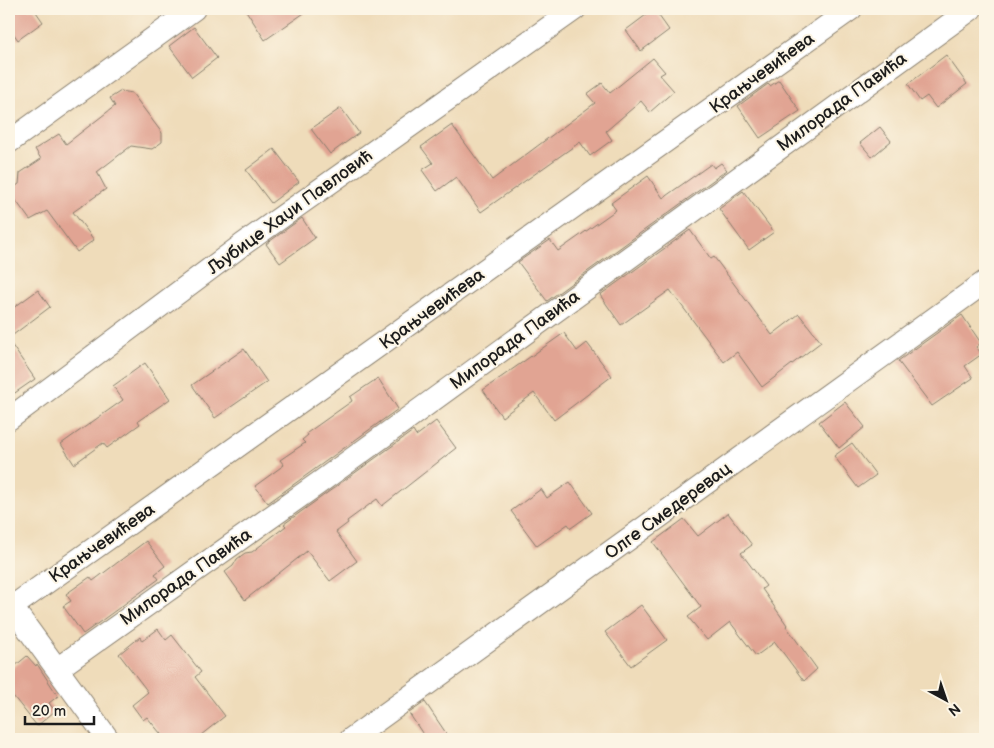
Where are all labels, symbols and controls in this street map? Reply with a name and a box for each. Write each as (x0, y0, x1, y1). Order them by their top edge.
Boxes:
street label: Крањчевићева (706, 28, 819, 118)
street label: Милорада Павића (773, 48, 911, 156)
street label: Љубице Хаџи Павловић (203, 145, 377, 279)
street label: Крањчевићева (376, 264, 489, 354)
street label: Милорада Павића (446, 286, 584, 394)
street label: Олге Смедеревац (601, 458, 736, 564)
street label: Крањчевићева (45, 499, 159, 587)
street label: Милорада Павића (116, 524, 256, 630)
north arrow (922, 676, 972, 726)
scale bar (25, 693, 94, 725)
text: N (945, 700, 964, 719)
text: 20 m (32, 702, 66, 721)

